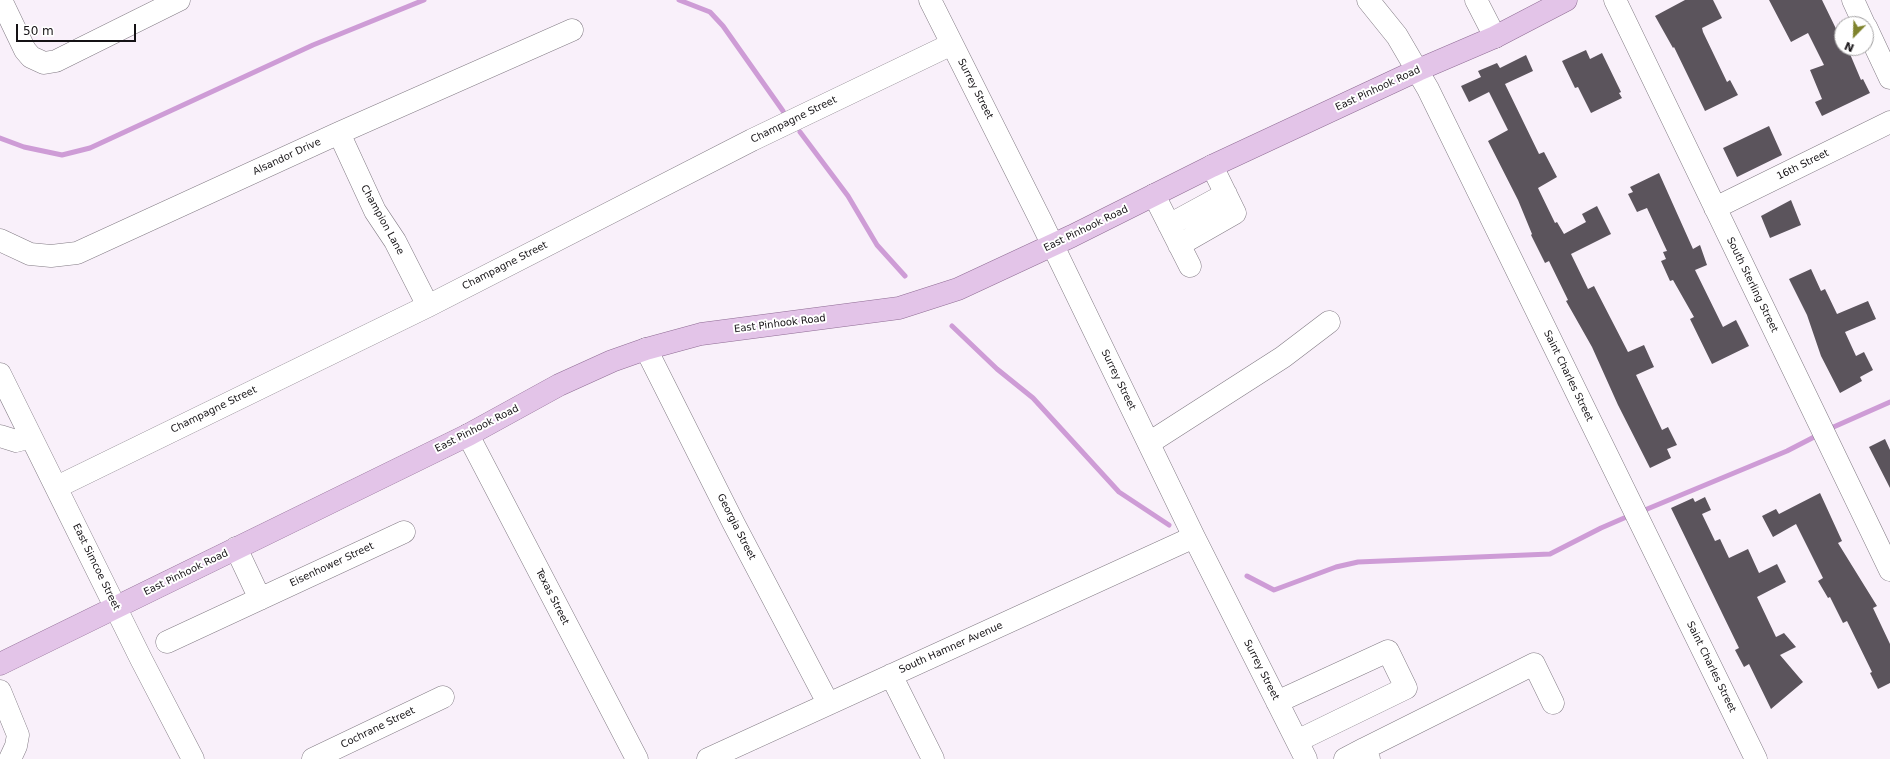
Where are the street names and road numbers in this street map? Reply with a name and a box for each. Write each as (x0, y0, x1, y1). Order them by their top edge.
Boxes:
street label: Surrey Street (955, 57, 995, 121)
street label: East Pinhook Road (1334, 64, 1422, 114)
street label: Champagne Street (749, 94, 839, 146)
street label: Alsandor Drive (251, 136, 323, 178)
street label: 16th Street (1775, 147, 1831, 183)
street label: Champion Lane (358, 183, 406, 257)
street label: East Pinhook Road (1042, 203, 1130, 255)
street label: South Sterling Street (1724, 235, 1780, 335)
street label: Champagne Street (460, 239, 550, 293)
street label: East Pinhook Road (733, 312, 827, 336)
street label: Saint Charles Street (1541, 328, 1595, 424)
street label: Surrey Street (1098, 348, 1138, 412)
street label: Champagne Street (169, 384, 259, 436)
street label: East Pinhook Road (433, 403, 521, 455)
street label: Georgia Street (714, 492, 758, 562)
street label: East Simcoe Street (70, 522, 122, 612)
street label: Eisenhower Street (288, 540, 376, 590)
street label: East Pinhook Road (142, 547, 230, 599)
street label: Texas Street (533, 567, 571, 627)
street label: Saint Charles Street (1684, 619, 1738, 715)
street label: South Hamner Avenue (897, 620, 1005, 676)
street label: Surrey Street (1241, 638, 1281, 702)
street label: Cochrane Street (339, 705, 417, 751)

